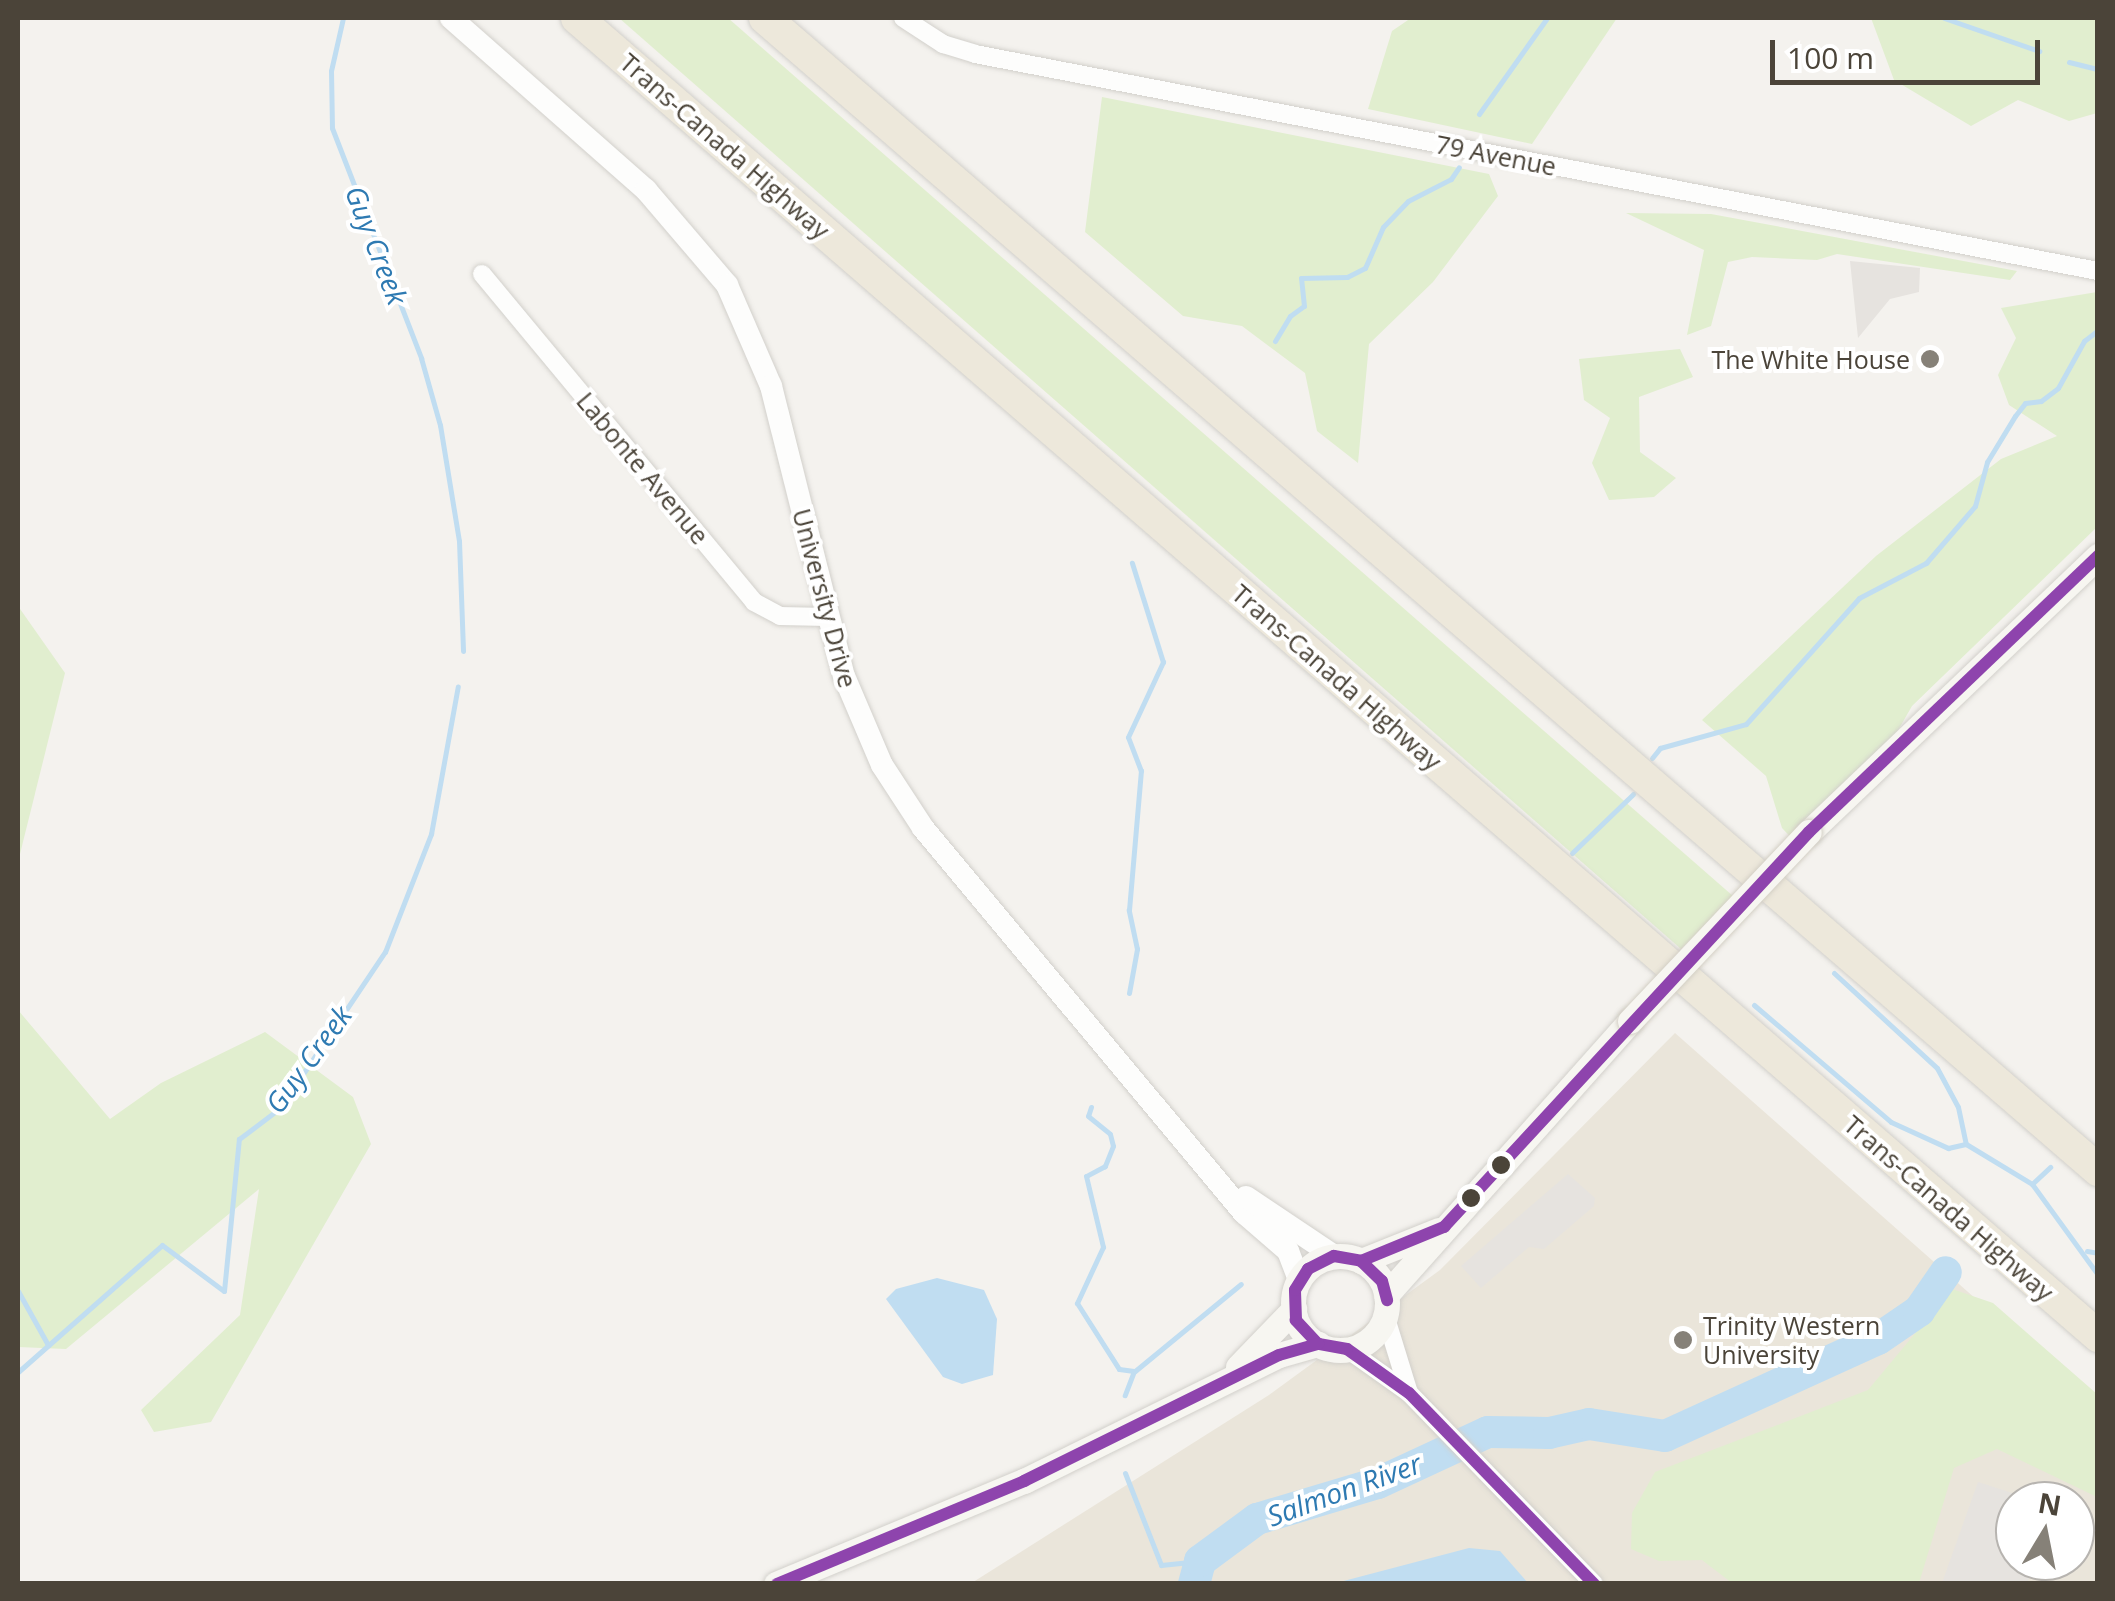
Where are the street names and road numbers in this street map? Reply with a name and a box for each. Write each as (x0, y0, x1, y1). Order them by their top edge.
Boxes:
street label: Trans-Canada Highway (614, 47, 836, 245)
street label: 79 Avenue (1433, 129, 1559, 181)
street label: Labonte Avenue (571, 386, 715, 550)
street label: University Drive (787, 505, 863, 691)
street label: Trans-Canada Highway (1226, 578, 1448, 776)
street label: Trans-Canada Highway (1838, 1109, 2060, 1307)

